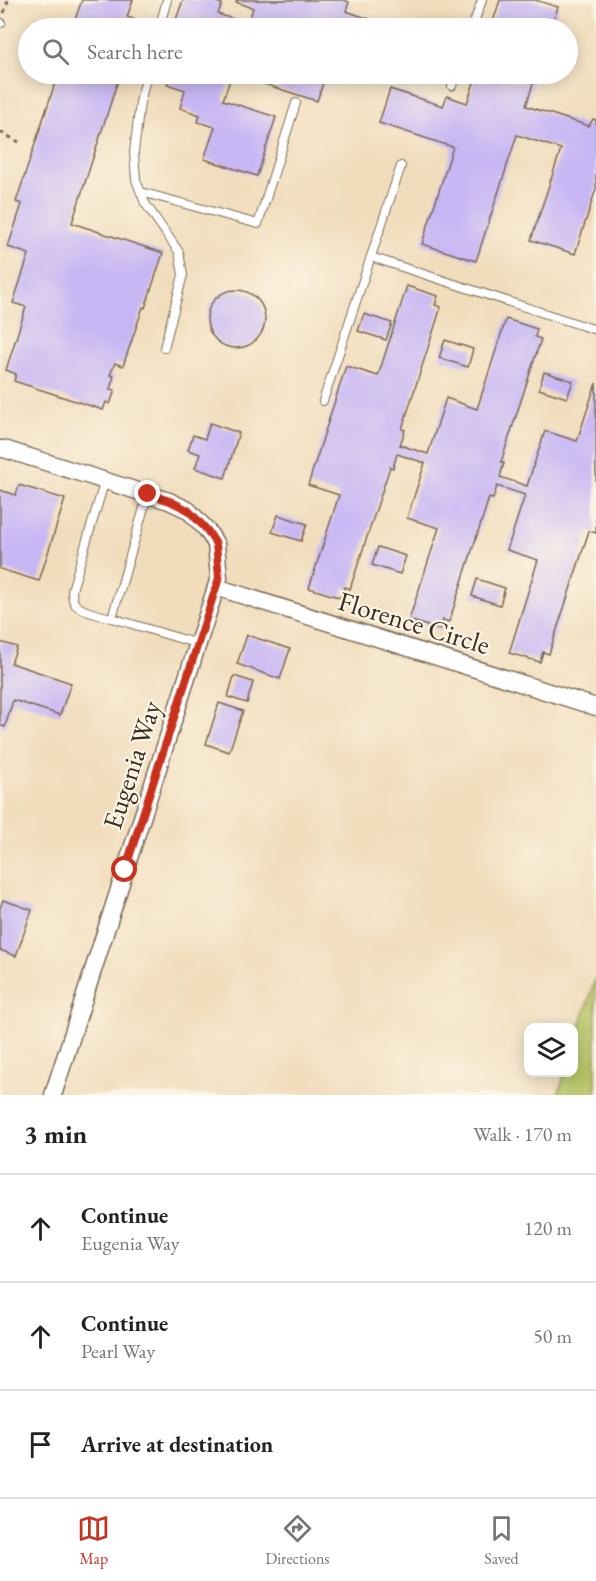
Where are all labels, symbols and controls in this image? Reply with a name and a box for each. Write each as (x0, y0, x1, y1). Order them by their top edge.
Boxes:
search box (18, 18, 578, 84)
icon: search (39, 35, 72, 68)
text: Search here (87, 37, 182, 66)
route end (134, 480, 160, 506)
street label: Florence Circle (334, 583, 494, 662)
street label: Eugenia Way (94, 696, 169, 834)
route start (111, 856, 137, 882)
map controls (524, 1023, 578, 1077)
button: layers (524, 1023, 578, 1077)
text: 3 min (24, 1117, 87, 1151)
text: Walk · 170 m (473, 1121, 572, 1147)
text: Continue (81, 1201, 168, 1230)
icon: ahead (24, 1212, 57, 1245)
text: 120 m (524, 1215, 572, 1241)
text: Eugenia Way (81, 1230, 180, 1256)
text: Continue (81, 1309, 168, 1338)
icon: ahead (24, 1320, 57, 1353)
text: 50 m (533, 1323, 572, 1349)
text: Pearl Way (81, 1338, 155, 1364)
icon: arrive (24, 1428, 57, 1461)
text: Arrive at destination (81, 1430, 273, 1459)
tab: Map (77, 1512, 110, 1569)
tab: Directions (265, 1512, 330, 1569)
tab: Saved (484, 1512, 519, 1569)

